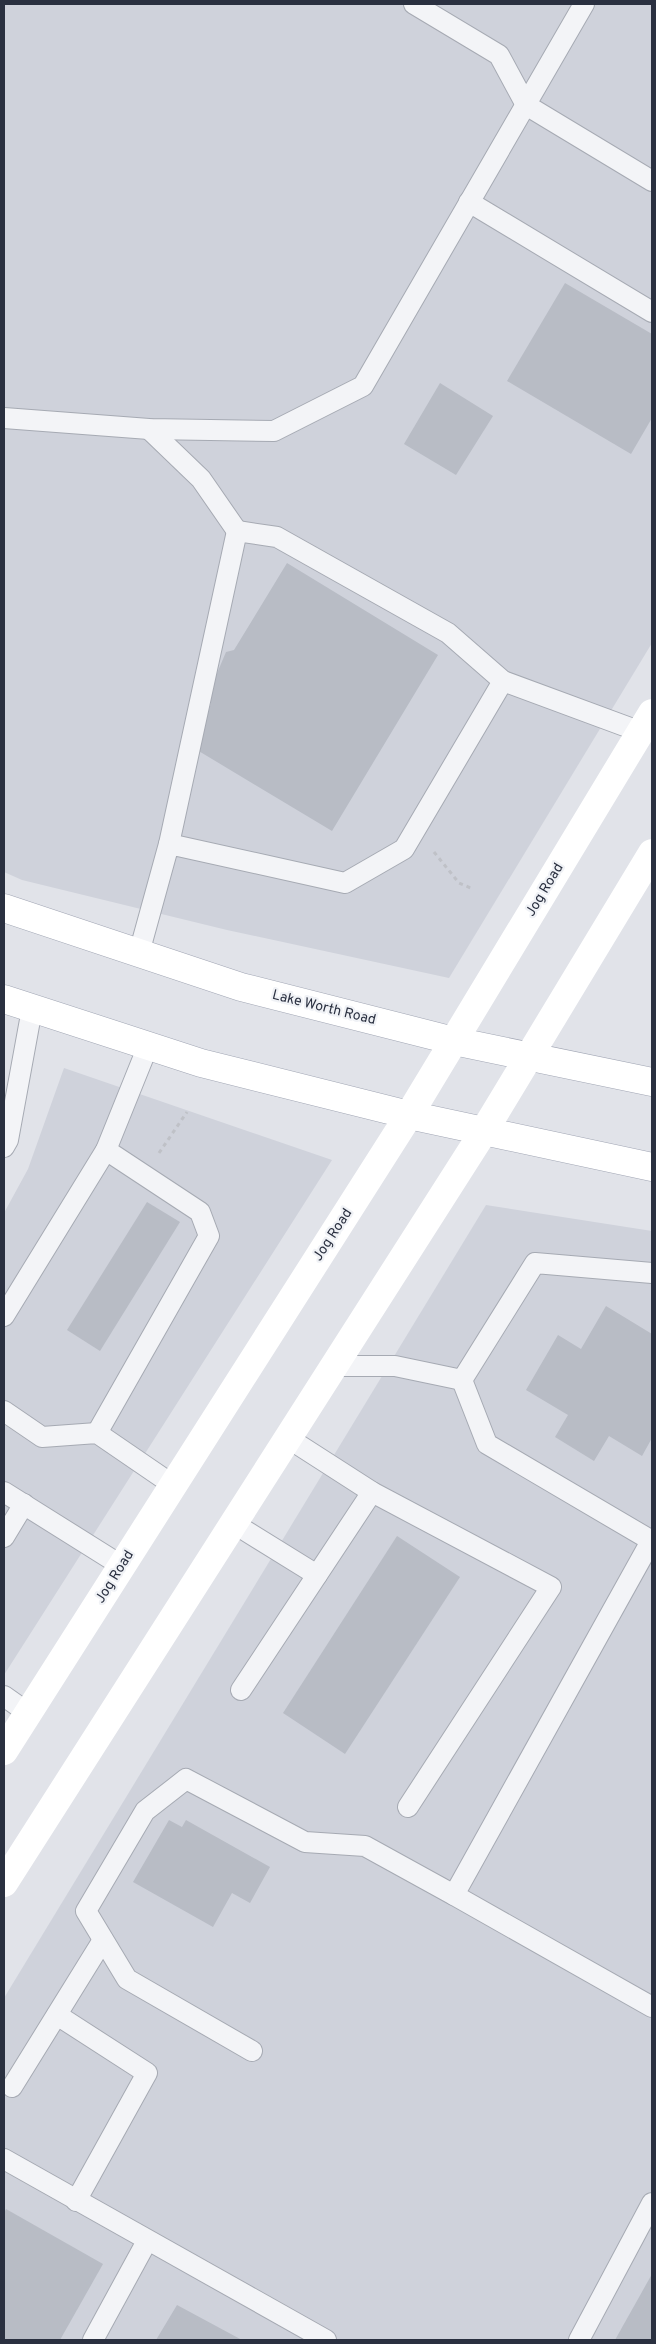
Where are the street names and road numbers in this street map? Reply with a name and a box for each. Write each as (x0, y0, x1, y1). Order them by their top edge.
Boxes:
street label: Jog Road (522, 860, 568, 920)
street label: Lake Worth Road (270, 987, 378, 1029)
street label: Jog Road (310, 1206, 356, 1264)
street label: Jog Road (92, 1547, 138, 1607)

